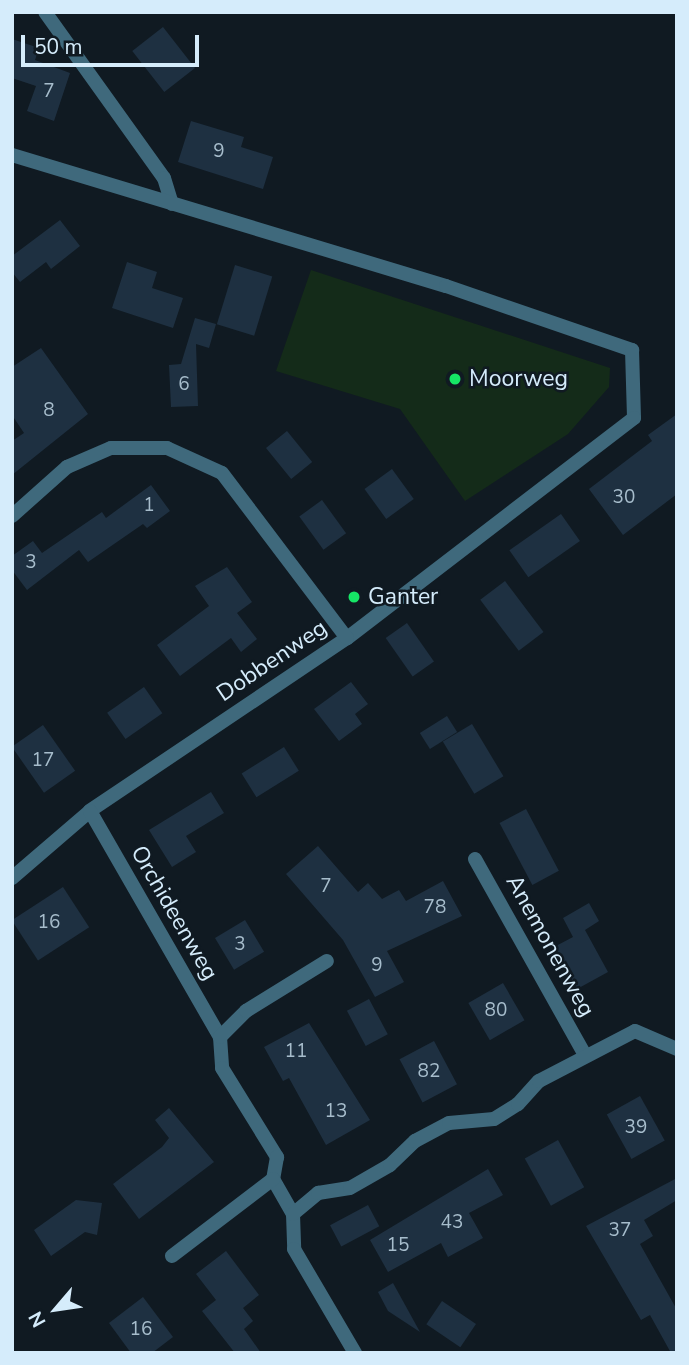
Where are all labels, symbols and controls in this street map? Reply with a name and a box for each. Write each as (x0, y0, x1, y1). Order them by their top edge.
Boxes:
scale bar (24, 21, 203, 65)
text: 50 m (34, 33, 83, 61)
house number: 7 (43, 81, 55, 103)
house number: 9 (213, 141, 225, 163)
place label: Moorweg (469, 365, 568, 393)
marker: Moorweg (447, 371, 463, 387)
house number: 6 (178, 374, 190, 396)
house number: 8 (43, 400, 55, 422)
house number: 30 (613, 487, 635, 509)
house number: 1 (143, 495, 155, 517)
house number: 3 (25, 552, 37, 574)
place label: Ganter (368, 583, 438, 611)
marker: Ganter (346, 589, 362, 605)
street label: Dobbenweg (212, 614, 332, 708)
house number: 17 (32, 750, 54, 772)
street label: Orchideenweg (124, 841, 224, 985)
street label: Anemonenweg (500, 870, 600, 1022)
house number: 7 (320, 876, 332, 898)
house number: 78 (424, 897, 446, 919)
house number: 16 (38, 912, 60, 934)
house number: 3 (234, 934, 246, 956)
house number: 9 (371, 955, 383, 977)
house number: 80 (485, 1000, 507, 1022)
house number: 11 (285, 1041, 307, 1063)
house number: 82 (418, 1061, 440, 1083)
house number: 13 (325, 1101, 347, 1123)
house number: 39 (625, 1117, 647, 1139)
house number: 43 (441, 1212, 463, 1234)
house number: 37 (609, 1220, 631, 1242)
house number: 15 (387, 1235, 409, 1257)
north arrow (21, 1274, 91, 1344)
text: N (23, 1307, 52, 1332)
house number: 16 (130, 1319, 152, 1341)

